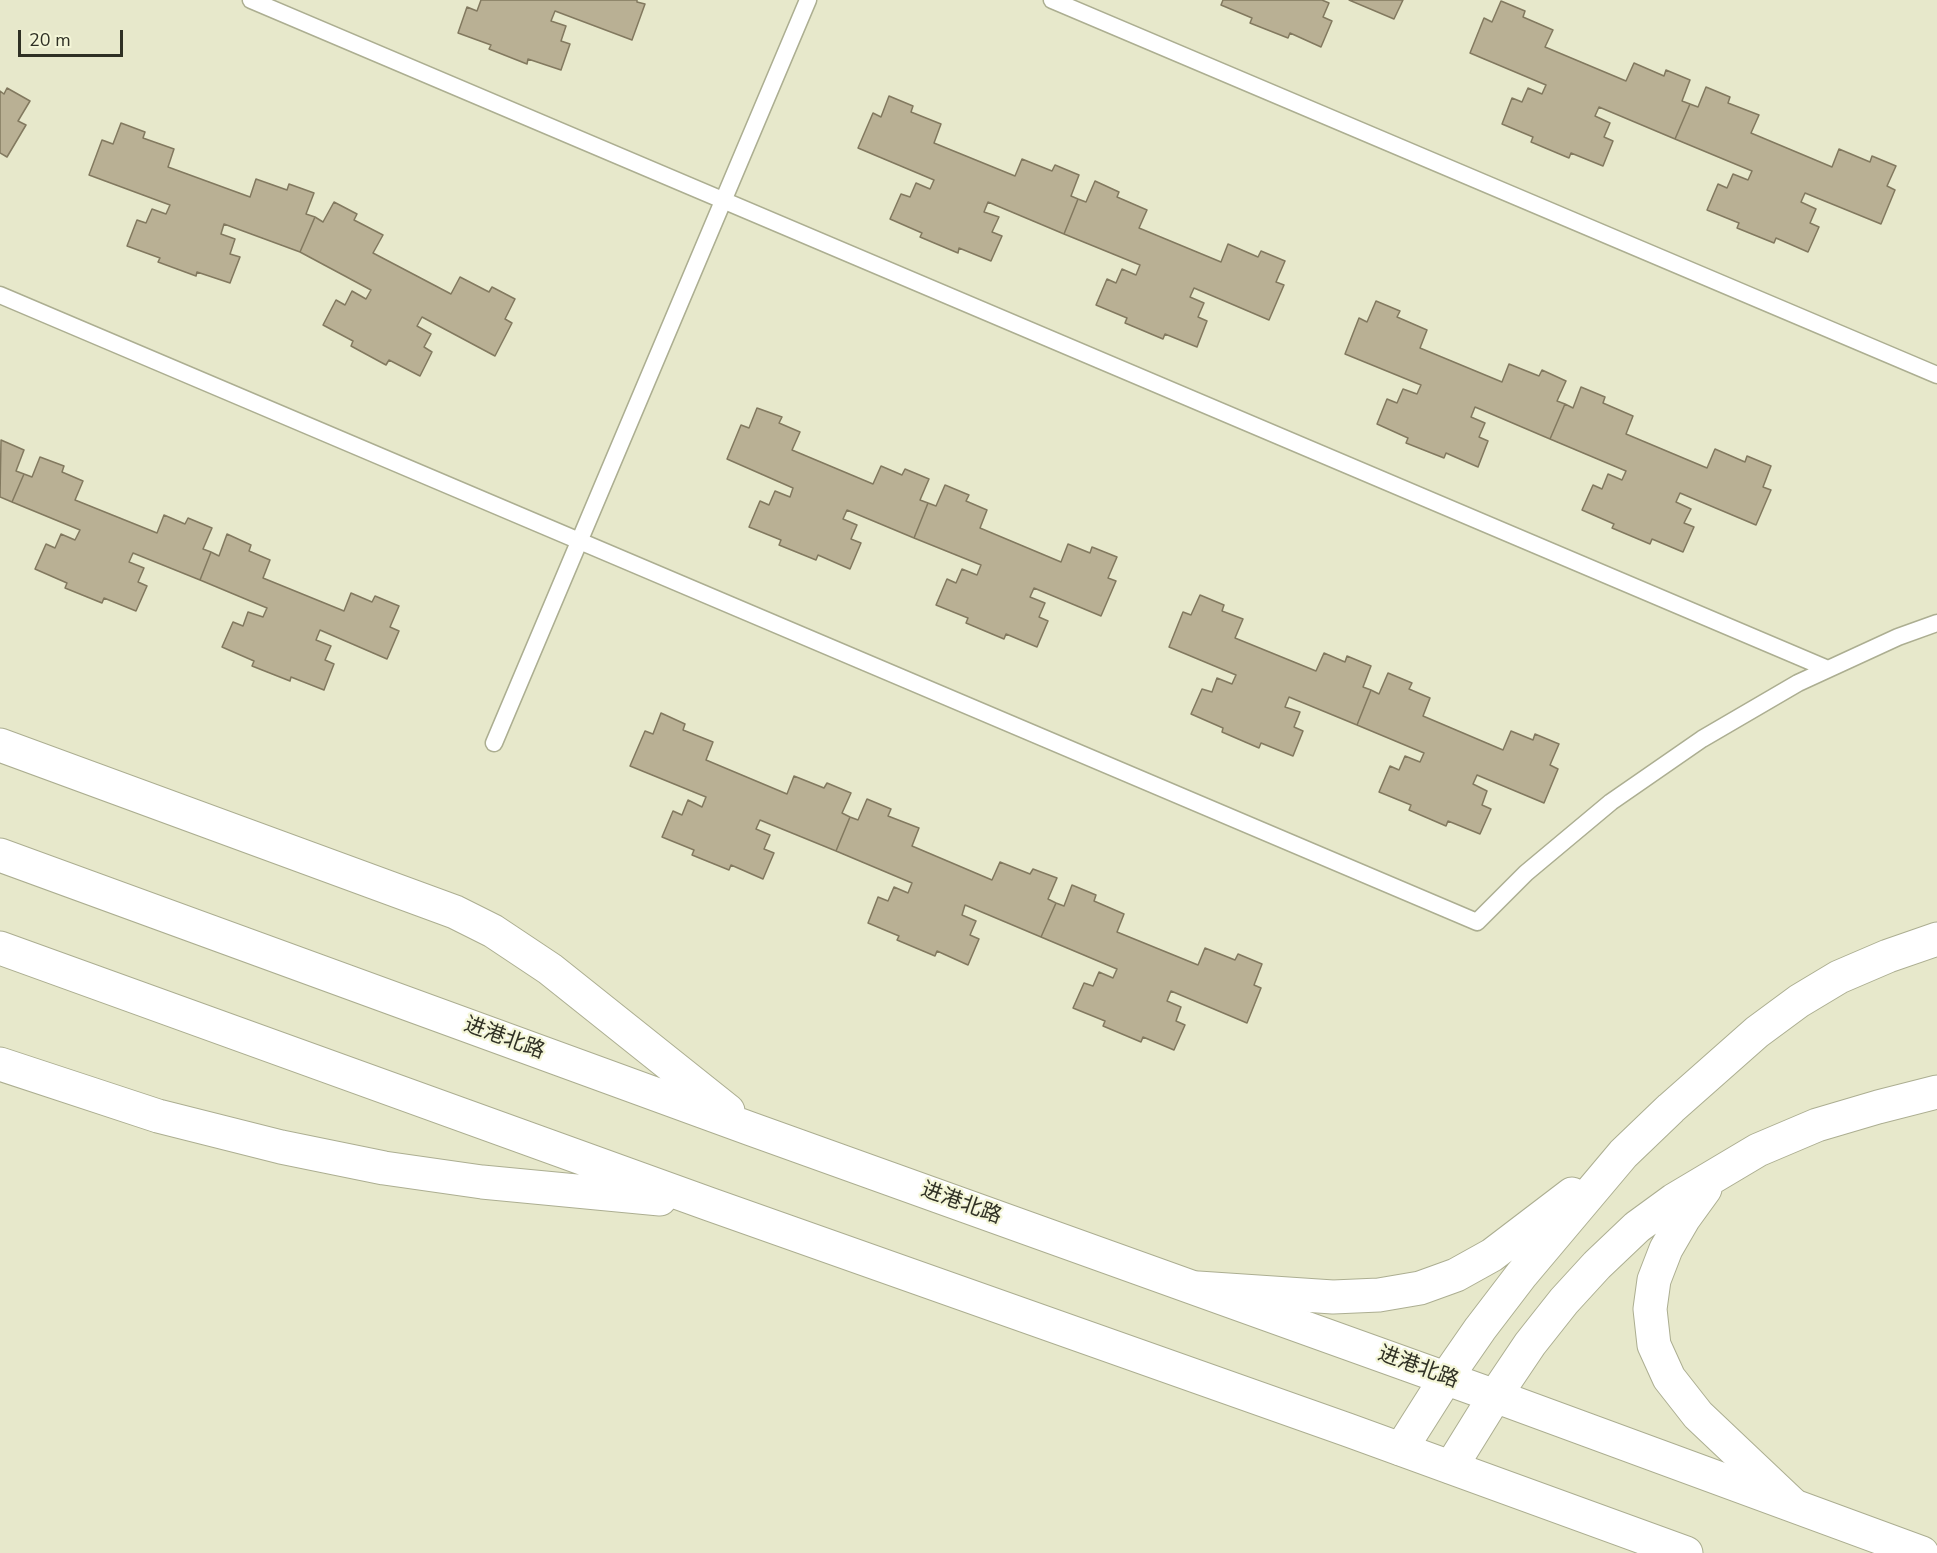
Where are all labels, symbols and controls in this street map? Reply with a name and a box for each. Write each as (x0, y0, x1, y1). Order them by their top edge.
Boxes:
scale bar (21, 18, 126, 56)
text: 20 m (29, 28, 71, 52)
street label: 进港北路 (460, 1013, 548, 1065)
street label: 进港北路 (917, 1178, 1005, 1230)
street label: 进港北路 (1374, 1342, 1462, 1394)

